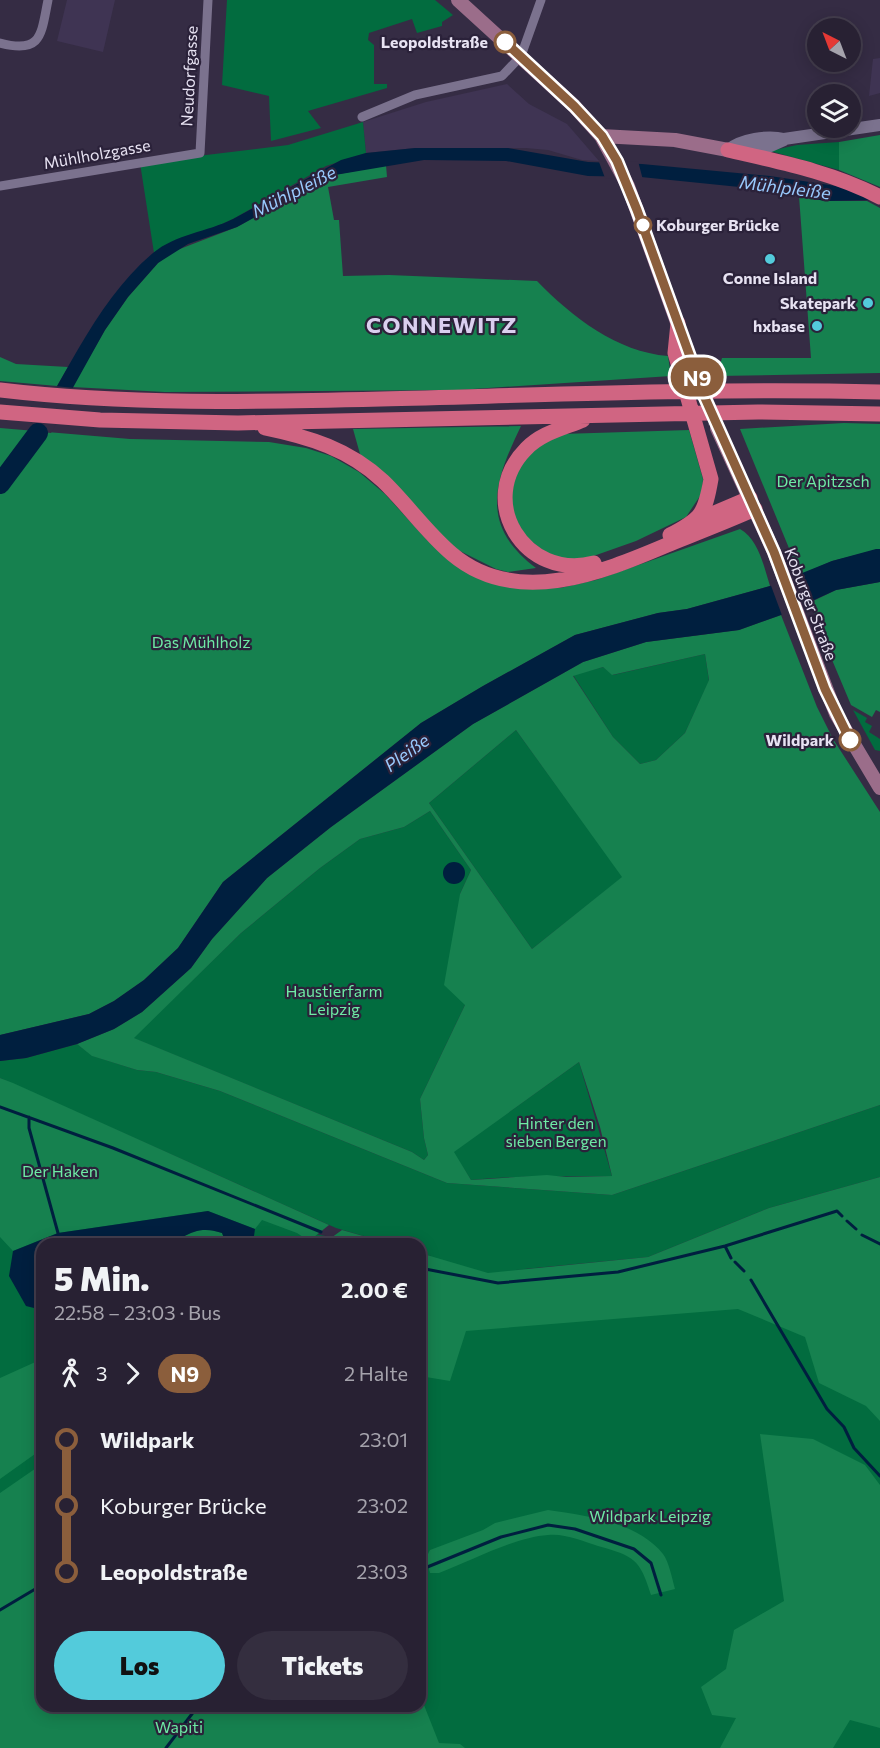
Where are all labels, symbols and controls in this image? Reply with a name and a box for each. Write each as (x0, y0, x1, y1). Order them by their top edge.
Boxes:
north arrow (807, 18, 861, 72)
map controls (807, 18, 861, 138)
street label: Neudorfgasse (176, 25, 201, 127)
marker: Leopoldstraße (494, 31, 516, 53)
place label: Leopoldstraße (381, 32, 488, 51)
button: layers (807, 84, 861, 138)
street label: Mühlholzgasse (42, 135, 152, 172)
water label: Mühlpleiße (248, 160, 340, 222)
water label: Mühlpleiße (738, 170, 833, 204)
place label: Koburger Brücke (656, 215, 779, 234)
marker: Koburger Brücke (634, 216, 652, 234)
marker: Conne Island (763, 252, 777, 266)
place label: Conne Island (723, 268, 817, 287)
place label: Skatepark (780, 293, 857, 312)
marker: Skatepark (861, 296, 875, 310)
district label: CONNEWITZ (366, 311, 518, 338)
place label: hxbase (753, 316, 805, 335)
marker: hxbase (810, 319, 824, 333)
line badge: N9 (670, 358, 724, 397)
text: N9 (683, 365, 711, 390)
park label: Der Apitzsch (776, 471, 870, 490)
street label: Koburger Straße (781, 545, 842, 663)
park label: Das Mühlholz (152, 632, 250, 651)
water label: Pleiße (380, 728, 434, 776)
marker: Wildpark (839, 729, 861, 751)
place label: Wildpark (765, 730, 835, 749)
park label: Haustierfarm Leipzig (286, 981, 382, 1018)
park label: Hinter den sieben Bergen (505, 1113, 607, 1150)
park label: Der Haken (22, 1161, 98, 1180)
text: 5 Min. (54, 1257, 150, 1298)
text: 2.00 € (341, 1276, 408, 1303)
text: 22:58 – 23:03 · Bus (54, 1300, 221, 1324)
icon: walk (54, 1357, 87, 1390)
icon: forward (116, 1357, 149, 1390)
text: 3 (96, 1361, 107, 1385)
text: N9 (170, 1361, 199, 1386)
text: 2 Halte (344, 1361, 408, 1385)
text: Wildpark (100, 1426, 194, 1453)
text: 23:01 (359, 1427, 408, 1451)
text: Koburger Brücke (100, 1492, 267, 1519)
text: 23:02 (357, 1493, 408, 1517)
park label: Wildpark Leipzig (589, 1506, 711, 1525)
text: Leopoldstraße (100, 1558, 247, 1585)
text: 23:03 (356, 1559, 408, 1583)
button: Los (54, 1631, 225, 1700)
button: Tickets (237, 1631, 408, 1700)
park label: Wapiti (155, 1717, 203, 1736)

